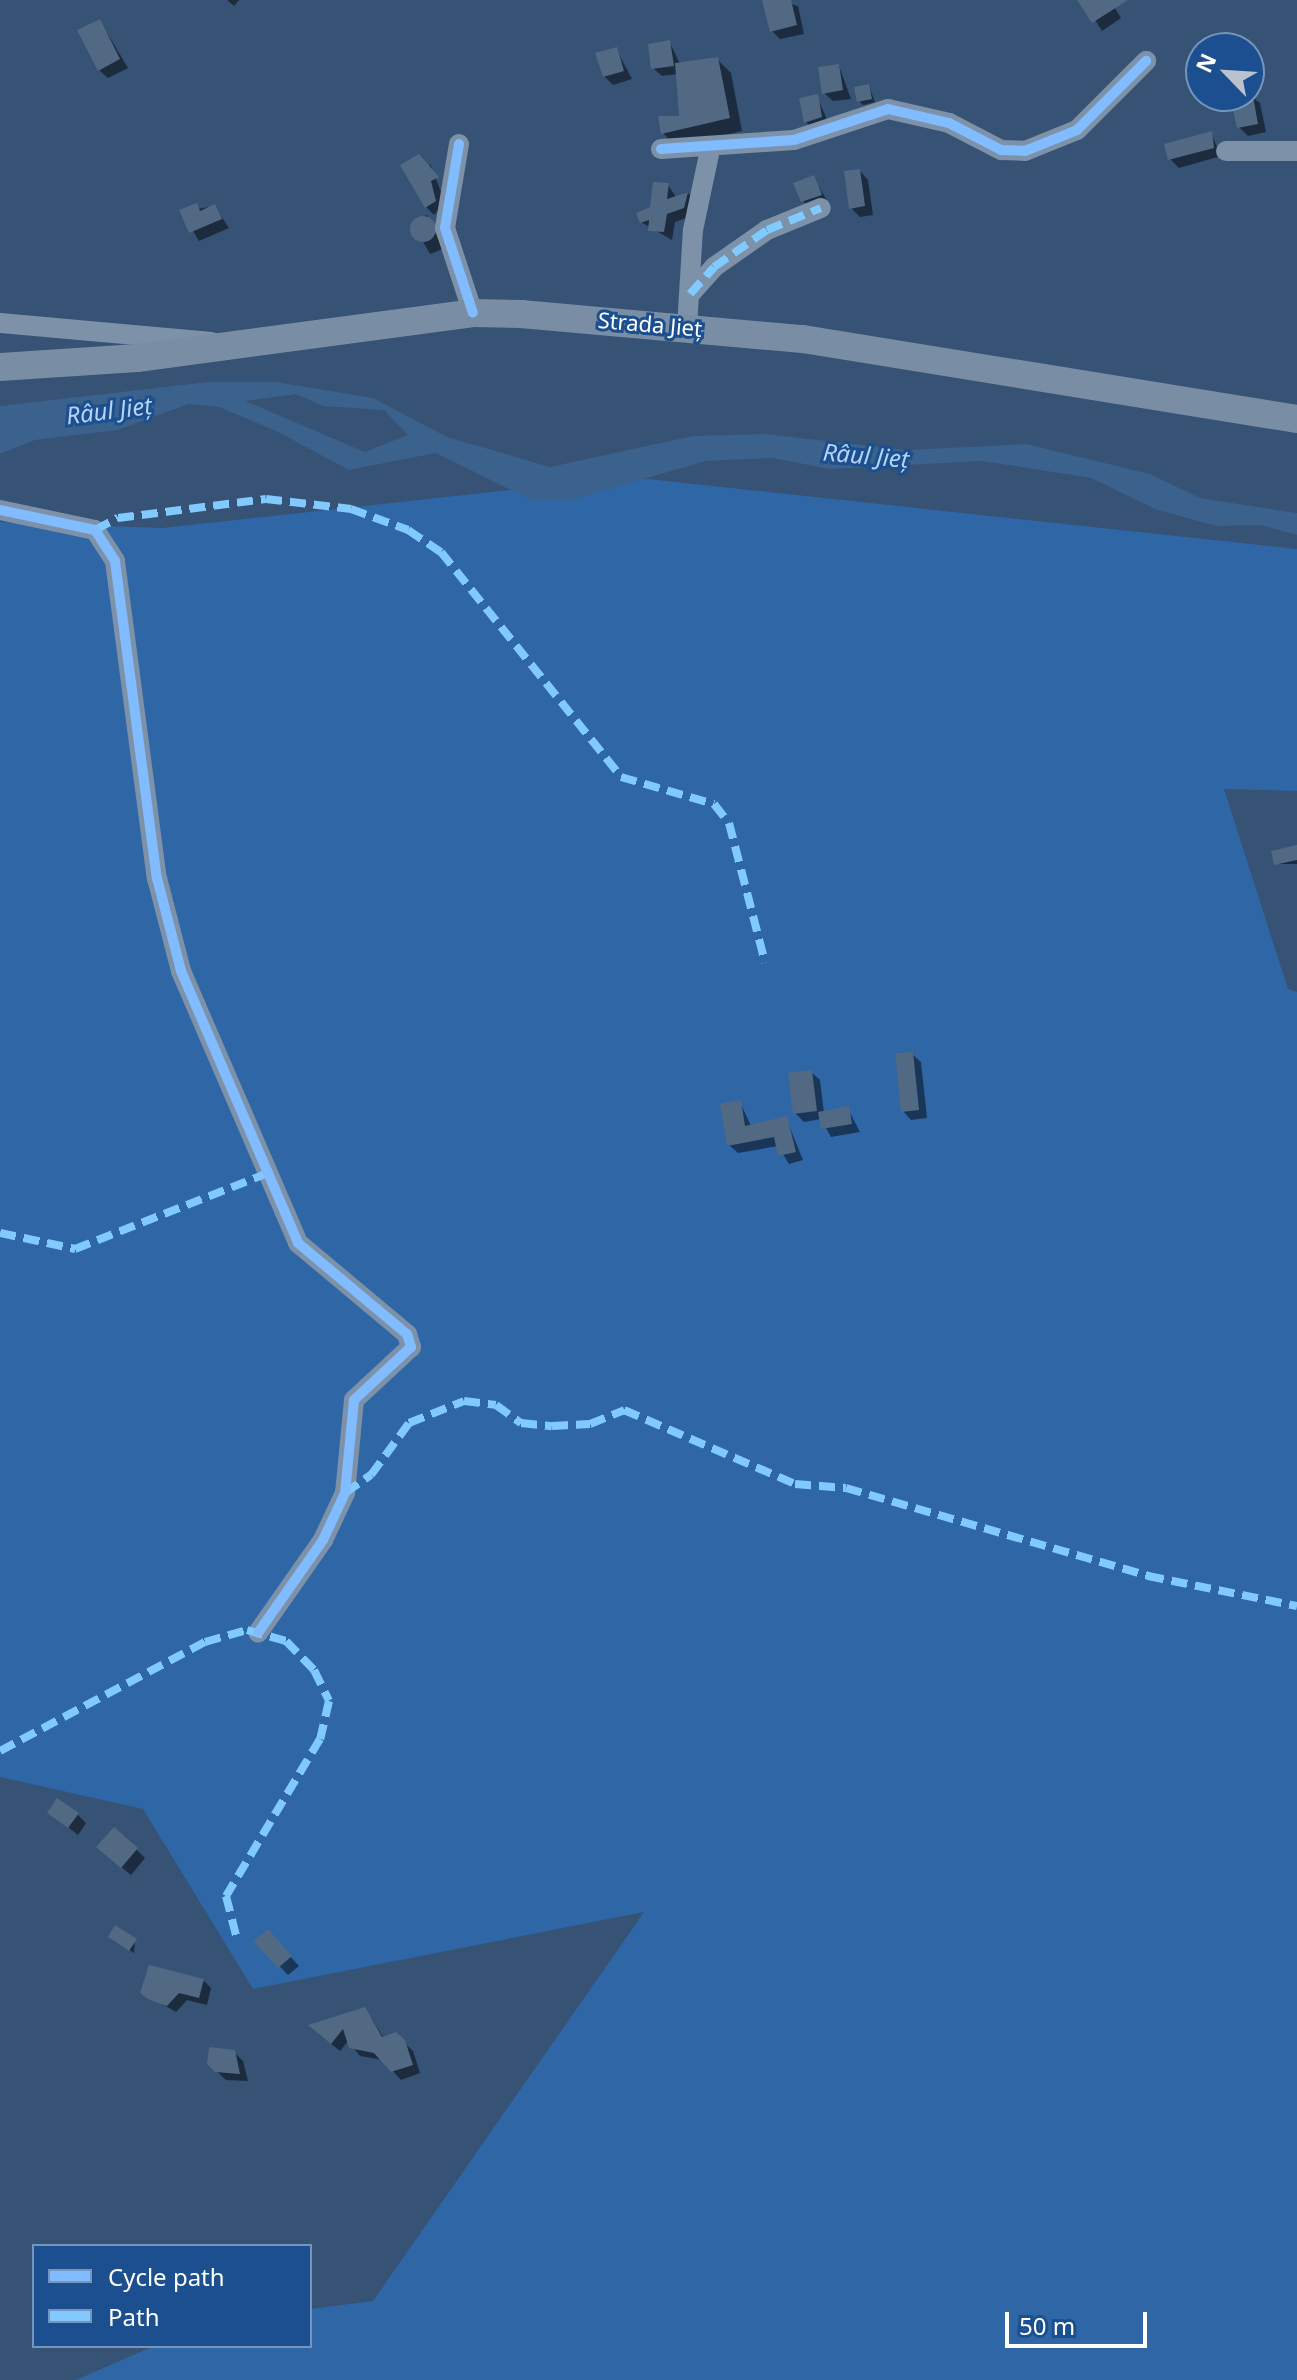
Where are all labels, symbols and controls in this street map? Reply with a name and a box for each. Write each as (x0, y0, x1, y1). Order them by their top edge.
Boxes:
north arrow (1185, 32, 1265, 112)
text: N (1188, 48, 1222, 77)
street label: Strada Jieț (597, 306, 703, 342)
water label: Râul Jieț (64, 390, 154, 430)
water label: Râul Jieț (822, 437, 910, 473)
legend (32, 2244, 312, 2348)
text: Cycle path (108, 2260, 225, 2293)
scale bar (1009, 2296, 1151, 2346)
text: Path (108, 2300, 159, 2333)
text: 50 m (1019, 2309, 1075, 2342)

